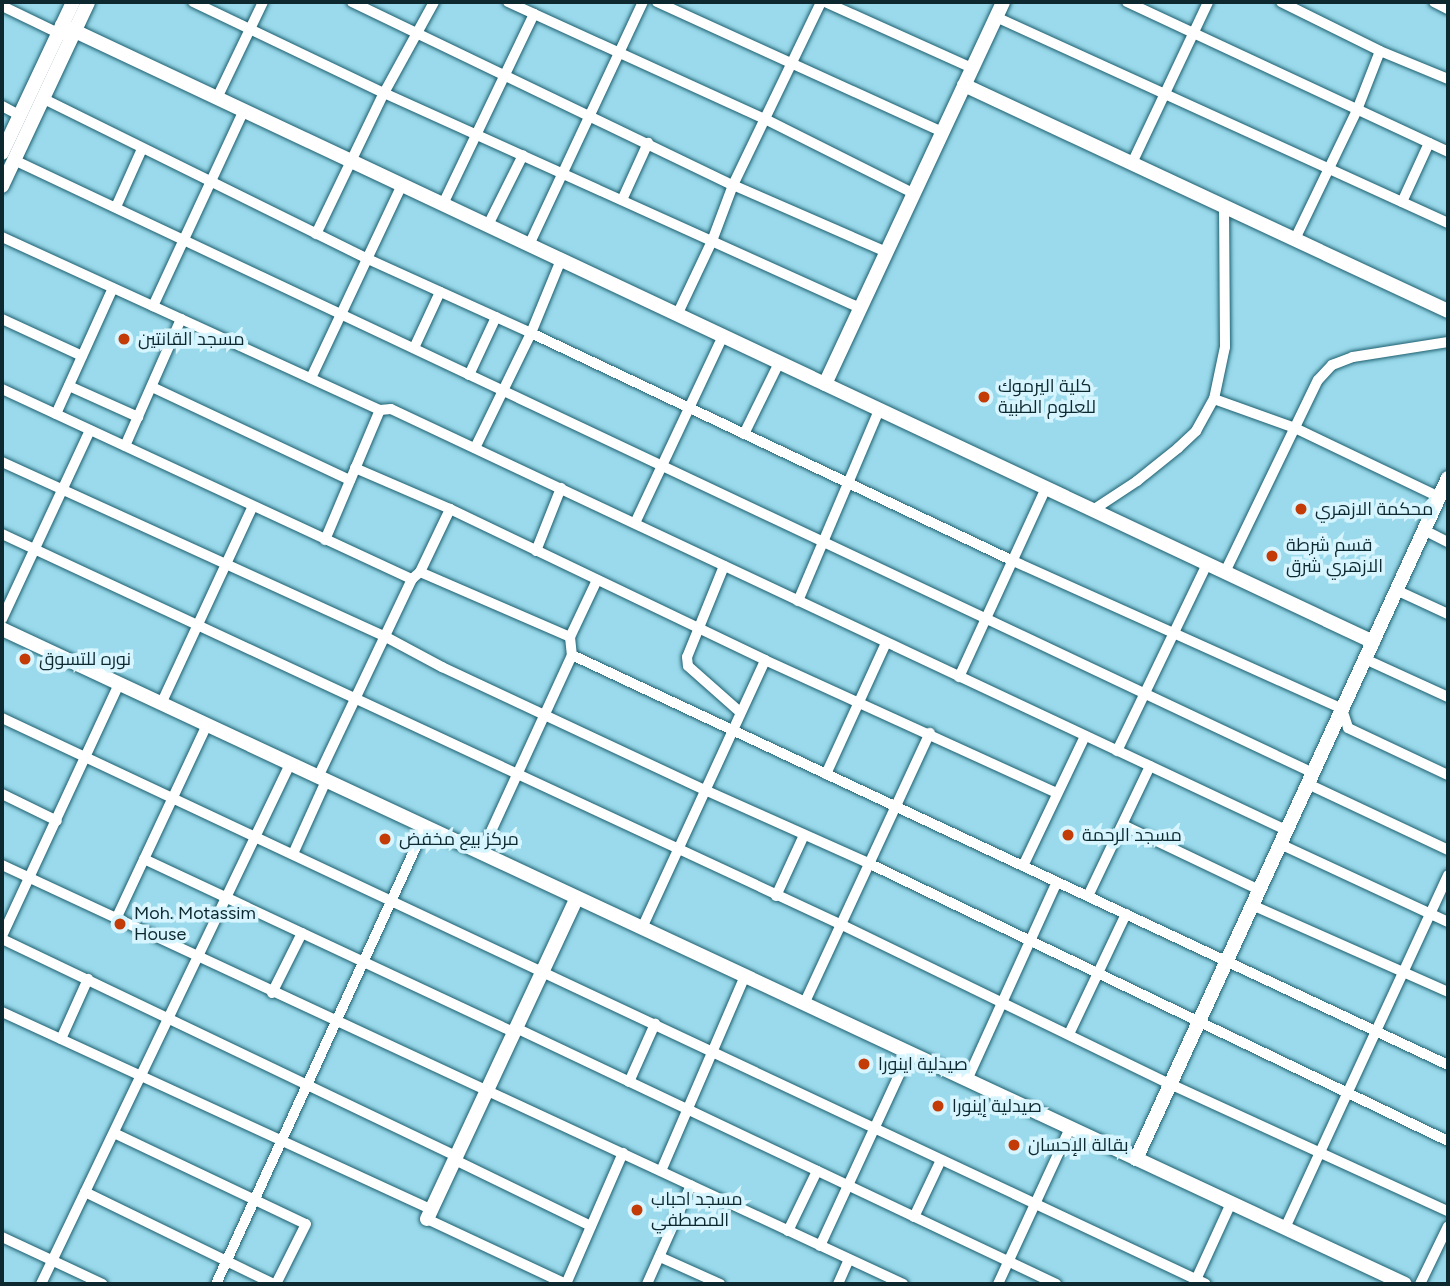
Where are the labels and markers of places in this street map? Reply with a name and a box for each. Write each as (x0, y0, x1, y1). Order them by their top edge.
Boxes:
place label: مسجد القانتين (138, 328, 245, 350)
marker: مسجد القانتين (116, 331, 132, 347)
place label: كلية اليرموك للعلوم الطبية (998, 376, 1096, 418)
marker: كلية اليرموك للعلوم الطبية (976, 389, 992, 405)
place label: محكمة الازهري (1315, 498, 1433, 520)
marker: محكمة الازهري (1293, 501, 1309, 517)
place label: قسم شرطة الازهري شرق (1286, 535, 1383, 578)
marker: قسم شرطة الازهري شرق (1264, 548, 1280, 564)
place label: نوره للتسوق (39, 648, 131, 670)
marker: نوره للتسوق (17, 651, 33, 667)
place label: مسجد الرحمة (1082, 824, 1182, 846)
marker: مسجد الرحمة (1060, 827, 1076, 843)
place label: مركز بيع مخفض (399, 828, 519, 850)
marker: مركز بيع مخفض (377, 831, 393, 847)
place label: Moh. Motassim House (134, 903, 256, 946)
marker: Moh. Motassim House (112, 916, 128, 932)
place label: صيدلية اينورا (878, 1053, 968, 1075)
marker: صيدلية اينورا (856, 1056, 872, 1072)
place label: صيدلية إينورا (952, 1095, 1042, 1117)
marker: صيدلية إينورا (930, 1098, 946, 1114)
place label: بقالة الإحسان (1028, 1134, 1129, 1156)
marker: بقالة الإحسان (1006, 1137, 1022, 1153)
place label: مسجد احباب المصطفي (651, 1189, 743, 1232)
marker: مسجد احباب المصطفي (629, 1202, 645, 1218)

